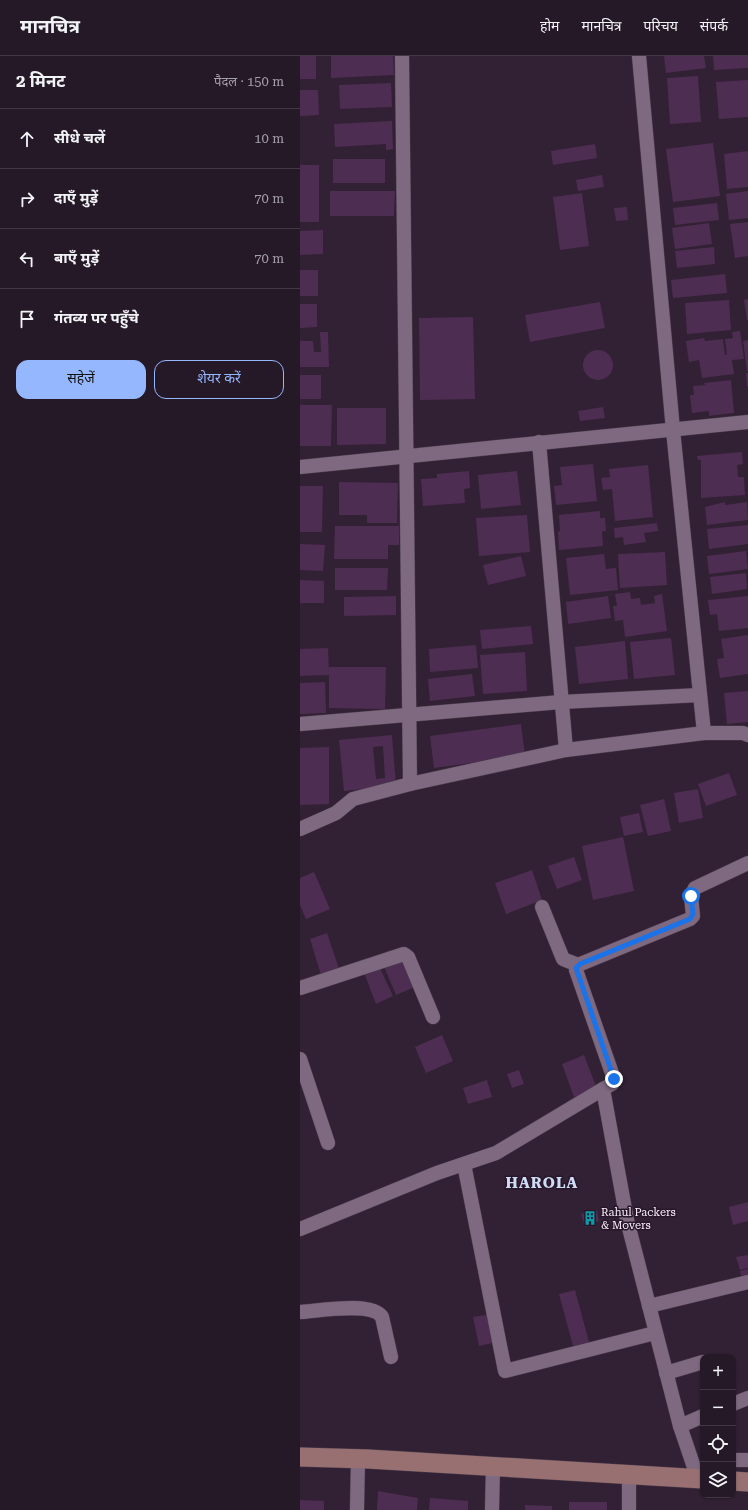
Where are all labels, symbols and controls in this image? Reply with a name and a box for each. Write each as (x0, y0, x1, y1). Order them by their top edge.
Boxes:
text: मानचित्र (20, 15, 80, 38)
text: होम (540, 18, 559, 34)
text: मानचित्र (581, 18, 622, 34)
text: परिचय (644, 18, 678, 34)
text: संपर्क (700, 18, 728, 34)
text: 2 मिनट (16, 71, 66, 91)
text: पैदल · 150 m (214, 74, 284, 89)
icon: ahead (16, 128, 38, 150)
text: सीधे चलें (54, 129, 105, 147)
text: 10 m (254, 131, 284, 146)
icon: right (16, 188, 38, 210)
text: दाएँ मुड़ें (54, 189, 98, 207)
text: 70 m (254, 191, 284, 206)
icon: left (16, 248, 38, 270)
text: बाएँ मुड़ें (54, 249, 99, 267)
text: 70 m (254, 251, 284, 266)
icon: arrive (16, 308, 38, 330)
text: गंतव्य पर पहुँचे (54, 309, 139, 327)
button: सहेजें (16, 360, 146, 399)
button: शेयर करें (154, 360, 284, 399)
route start (682, 887, 700, 905)
route end (605, 1070, 623, 1088)
district label: HAROLA (506, 1174, 578, 1192)
place label: Rahul Packers & Movers (601, 1206, 676, 1232)
building icon: Rahul Packers & Movers (582, 1210, 598, 1226)
map controls (700, 1354, 736, 1498)
button: + (700, 1354, 736, 1390)
button: − (700, 1390, 736, 1426)
button: locate (700, 1426, 736, 1462)
button: layers (700, 1462, 736, 1498)

